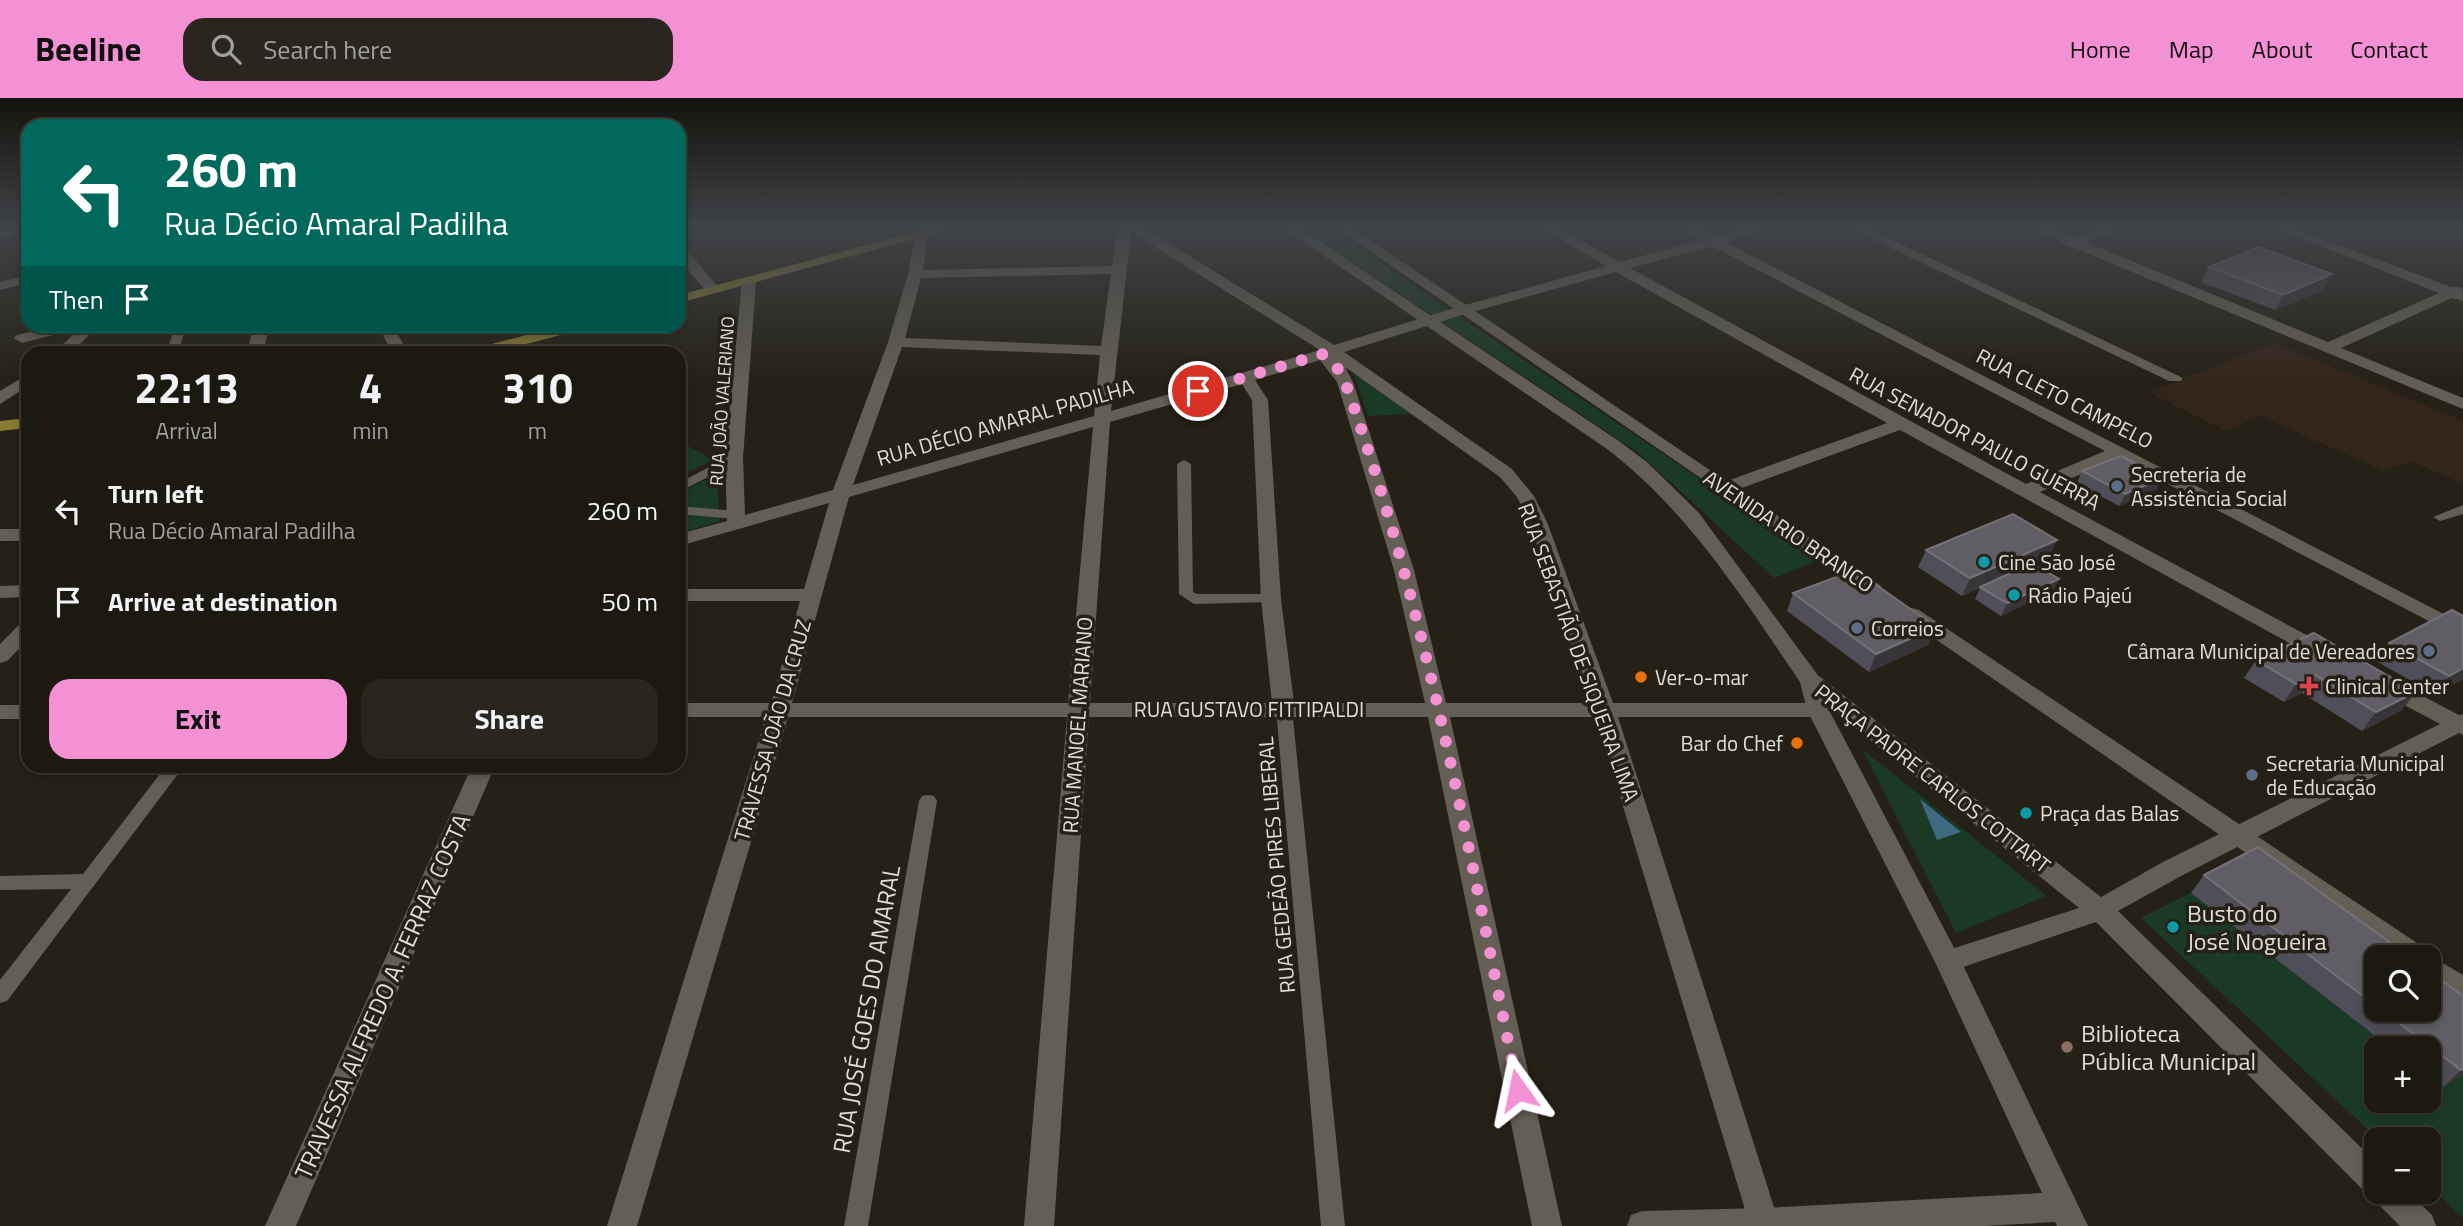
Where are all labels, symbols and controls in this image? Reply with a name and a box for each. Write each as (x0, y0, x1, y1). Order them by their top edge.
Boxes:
search box (183, 18, 673, 81)
text: Beeline (35, 24, 141, 74)
icon: search (207, 30, 245, 68)
text: Search here (263, 30, 392, 69)
text: Home (2070, 31, 2131, 67)
text: Map (2169, 31, 2214, 67)
text: About (2252, 31, 2312, 67)
text: Contact (2350, 31, 2428, 67)
text: 260 m (164, 131, 298, 206)
icon: left (49, 147, 140, 238)
text: Rua Décio Amaral Padilha (164, 199, 508, 247)
text: Then (49, 280, 104, 319)
icon: arrive (118, 280, 156, 318)
street label: RUA JOÃO VALERIANO (703, 315, 741, 487)
street label: RUA CLETO CAMPELO (1971, 340, 2159, 456)
text: 22:13 (134, 355, 239, 419)
text: 4 (359, 355, 382, 419)
text: 310 (502, 355, 573, 419)
street label: RUA SENADOR PAULO GUERRA (1844, 358, 2107, 518)
pin (1168, 361, 1228, 421)
street label: RUA DÉCIO AMARAL PADILHA (873, 370, 1138, 474)
icon: arrive (1179, 372, 1217, 410)
text: Arrival (155, 413, 218, 448)
text: min (352, 413, 389, 448)
text: m (528, 413, 547, 448)
place label: Secreteria de Assistência Social (2131, 458, 2287, 514)
street label: AVENIDA RIO BRANCO (1697, 462, 1881, 600)
text: Turn left (108, 474, 203, 513)
marker: Secreteria de Assistência Social (2109, 478, 2125, 494)
text: 260 m (587, 491, 658, 530)
icon: left (49, 492, 87, 530)
street label: RUA SEBASTIÃO DE SIQUEIRA LIMA (1510, 498, 1648, 806)
text: Rua Décio Amaral Padilha (108, 513, 355, 548)
place label: Cine São José (1998, 546, 2116, 578)
marker: Cine São José (1976, 554, 1992, 570)
place label: Rádio Pajeú (2028, 579, 2132, 611)
text: Arrive at destination (108, 582, 338, 621)
text: 50 m (601, 582, 658, 621)
icon: arrive (49, 583, 87, 621)
marker: Rádio Pajeú (2006, 587, 2022, 603)
place label: Correios (1871, 612, 1944, 644)
street label: TRAVESSA JOÃO DA CRUZ (725, 615, 819, 845)
street label: RUA MANOEL MARIANO (1053, 616, 1101, 834)
marker: Correios (1849, 620, 1865, 636)
place label: Câmara Municipal de Vereadores (2127, 635, 2415, 667)
marker: Câmara Municipal de Vereadores (2421, 643, 2437, 659)
place label: Ver-o-mar (1655, 661, 1748, 693)
marker: Ver-o-mar (1633, 669, 1649, 685)
place label: Clinical Center (2325, 670, 2449, 702)
street label: PRAÇA PADRE CARLOS COTTART (1808, 676, 2058, 880)
marker: Clinical Center (2299, 676, 2319, 696)
button: Exit (49, 679, 347, 759)
button: Share (361, 679, 658, 759)
street label: RUA GUSTAVO FITTIPALDI (1134, 693, 1364, 725)
place label: Bar do Chef (1681, 727, 1783, 759)
marker: Bar do Chef (1789, 735, 1805, 751)
street label: RUA GEDEÃO PIRES LIBERAL (1249, 736, 1303, 994)
place label: Secretaria Municipal de Educação (2266, 747, 2445, 803)
marker: Secretaria Municipal de Educação (2244, 767, 2260, 783)
place label: Praça das Balas (2040, 797, 2179, 829)
marker: Praça das Balas (2018, 805, 2034, 821)
street label: TRAVESSA ALFREDO A. FERRAZ COSTA (285, 808, 479, 1184)
street label: RUA JOSÉ GOES DO AMARAL (823, 862, 909, 1156)
place label: Busto do José Nogueira (2187, 895, 2327, 959)
marker: Busto do José Nogueira (2165, 919, 2181, 935)
map controls (2364, 945, 2441, 1204)
button: search (2364, 945, 2441, 1022)
place label: Biblioteca Pública Municipal (2081, 1015, 2256, 1079)
button: + (2364, 1036, 2441, 1113)
marker: Biblioteca Pública Municipal (2059, 1039, 2075, 1055)
position arrow (1481, 1053, 1555, 1127)
button: − (2364, 1127, 2441, 1204)

